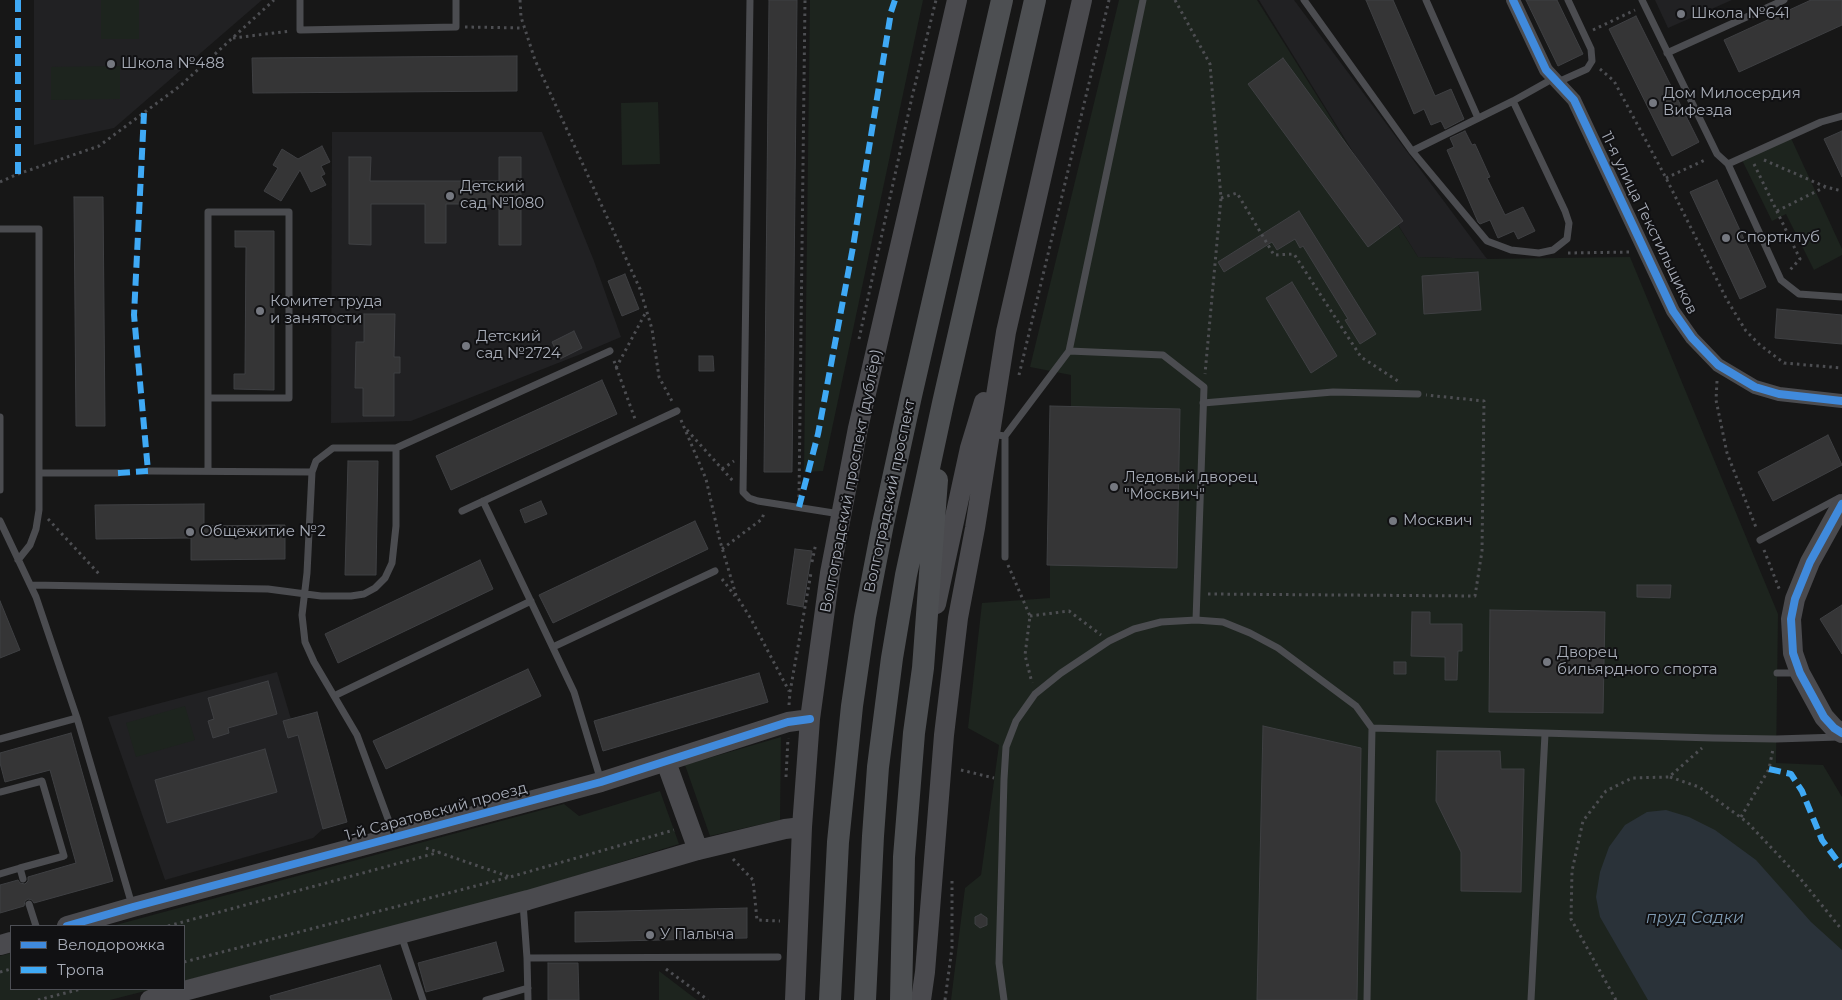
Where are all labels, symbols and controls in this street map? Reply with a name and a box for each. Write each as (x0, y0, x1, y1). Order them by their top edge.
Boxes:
place label: Школа №641 (1691, 5, 1790, 23)
marker: Школа №641 (1675, 8, 1687, 20)
place label: Школа №488 (121, 55, 225, 73)
marker: Школа №488 (105, 58, 117, 70)
place label: Дом Милосердия Вифезда (1663, 85, 1801, 120)
marker: Дом Милосердия Вифезда (1647, 97, 1659, 109)
street label: 11-я улица Текстильщиков (1597, 129, 1701, 317)
place label: Детский сад №1080 (460, 178, 544, 213)
marker: Детский сад №1080 (444, 190, 456, 202)
place label: Спортклуб (1736, 229, 1820, 247)
marker: Спортклуб (1720, 232, 1732, 244)
place label: Комитет труда и занятости (270, 293, 382, 328)
marker: Комитет труда и занятости (254, 305, 266, 317)
place label: Детский сад №2724 (476, 328, 561, 363)
marker: Детский сад №2724 (460, 340, 472, 352)
street label: Волгоградский проспект (дублёр) (817, 348, 885, 614)
street label: Волгоградский проспект (861, 398, 919, 594)
place label: Ледовый дворец "Москвич" (1124, 469, 1258, 504)
marker: Ледовый дворец "Москвич" (1108, 481, 1120, 493)
place label: Москвич (1403, 512, 1473, 530)
marker: Москвич (1387, 515, 1399, 527)
place label: Общежитие №2 (200, 523, 326, 541)
marker: Общежитие №2 (184, 526, 196, 538)
place label: Дворец бильярдного спорта (1557, 644, 1717, 679)
marker: Дворец бильярдного спорта (1541, 656, 1553, 668)
street label: 1-й Саратовский проезд (343, 779, 529, 845)
water label: пруд Садки (1646, 908, 1744, 928)
legend (10, 925, 185, 990)
place label: У Палыча (660, 926, 734, 944)
marker: У Палыча (644, 929, 656, 941)
text: Велодорожка (57, 935, 165, 954)
text: Тропа (57, 960, 104, 979)

